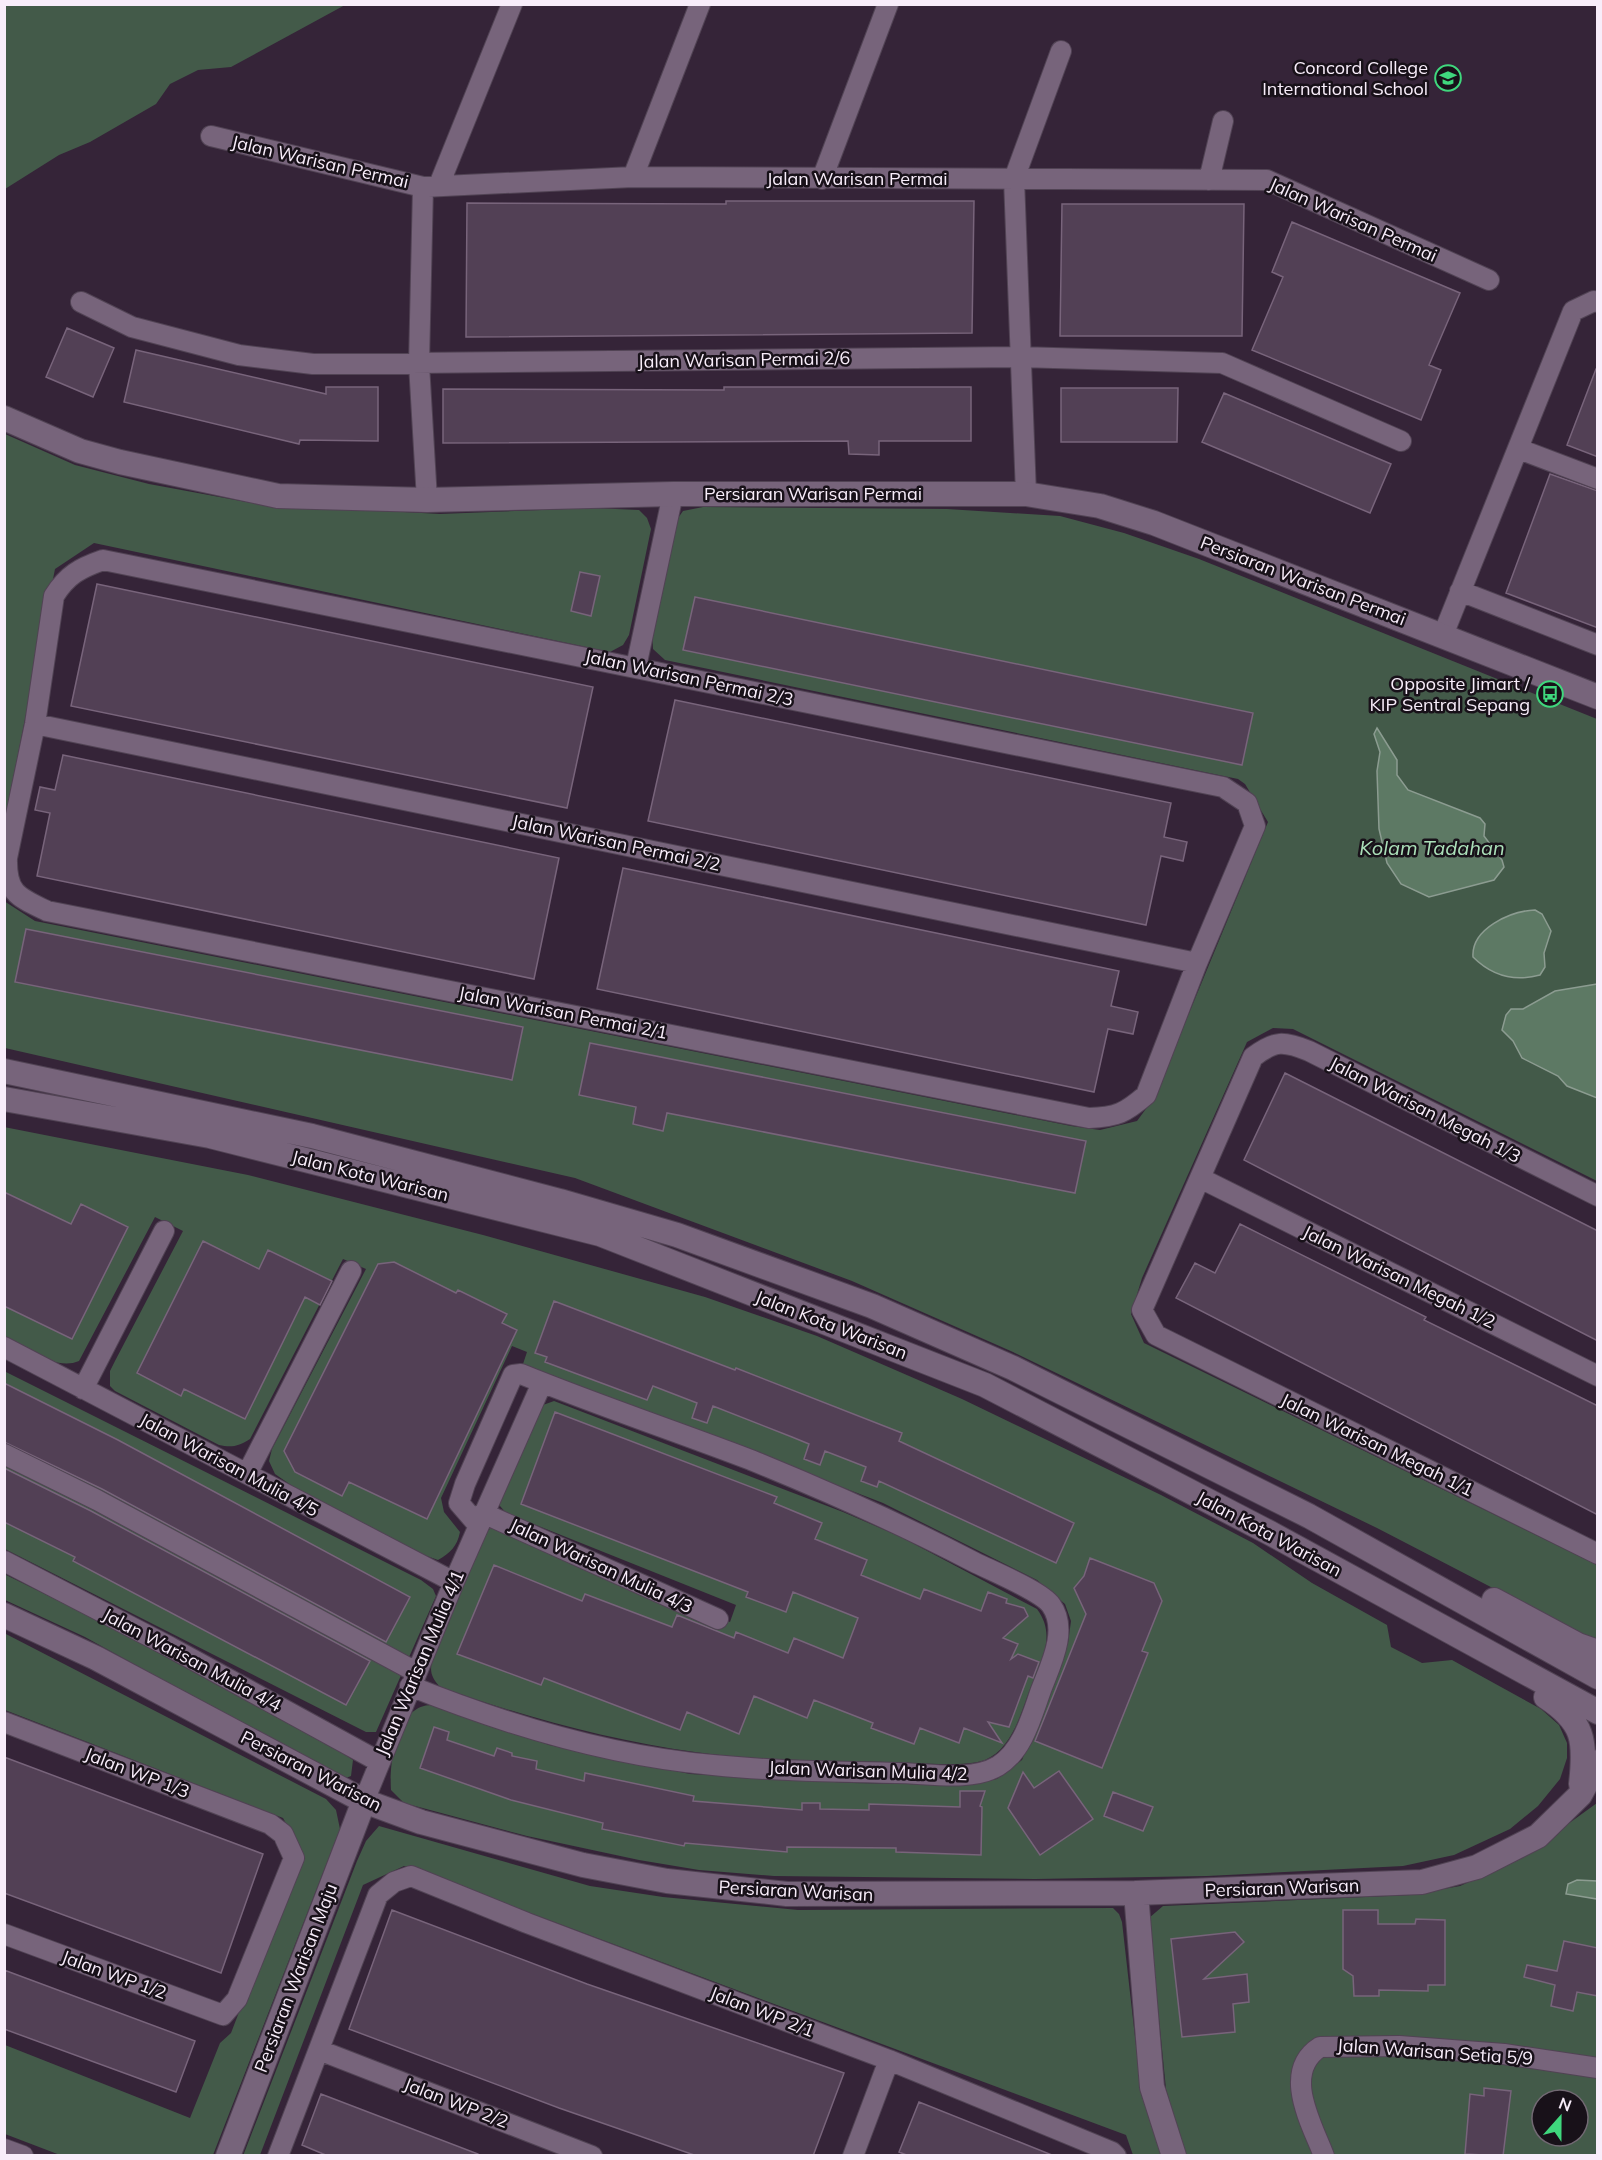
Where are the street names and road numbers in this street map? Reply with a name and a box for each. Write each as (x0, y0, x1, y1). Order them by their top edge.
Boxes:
street label: Jalan Warisan Permai (229, 130, 411, 193)
street label: Jalan Warisan Permai (766, 167, 948, 190)
street label: Jalan Warisan Permai (1266, 172, 1441, 267)
street label: Jalan Warisan Permai 2/6 (638, 346, 850, 373)
street label: Persiaran Warisan Permai (704, 482, 922, 505)
street label: Persiaran Warisan Permai (1197, 531, 1409, 630)
street label: Jalan Warisan Permai 2/3 (583, 644, 795, 711)
street label: Jalan Warisan Permai 2/2 (510, 809, 722, 876)
street label: Jalan Warisan Permai 2/1 (457, 981, 670, 1044)
street label: Jalan Warisan Megah 1/3 (1326, 1051, 1525, 1168)
street label: Jalan Kota Warisan (289, 1145, 451, 1206)
street label: Jalan Warisan Megah 1/2 (1299, 1220, 1499, 1333)
street label: Jalan Kota Warisan (752, 1285, 911, 1364)
street label: Jalan Warisan Megah 1/1 (1277, 1388, 1477, 1501)
street label: Jalan Warisan Mulia 4/5 (136, 1408, 323, 1522)
street label: Jalan Kota Warisan (1193, 1486, 1346, 1582)
street label: Jalan Warisan Mulia 4/3 (506, 1513, 696, 1618)
street label: Jalan Warisan Mulia 4/1 (370, 1567, 469, 1759)
street label: Jalan Warisan Mulia 4/4 (99, 1603, 286, 1717)
street label: Persiaran Warisan (237, 1725, 385, 1816)
street label: Jalan WP 1/3 (82, 1742, 193, 1803)
street label: Jalan Warisan Mulia 4/2 (768, 1756, 968, 1785)
street label: Persiaran Warisan (1204, 1873, 1360, 1902)
street label: Persiaran Warisan (718, 1875, 874, 1906)
street label: Persiaran Warisan Maju (249, 1880, 342, 2076)
street label: Jalan WP 1/2 (58, 1945, 170, 2004)
street label: Jalan WP 2/1 (707, 1981, 818, 2042)
street label: Jalan Warisan Setia 5/9 (1336, 2033, 1534, 2070)
street label: Jalan WP 2/2 (401, 2072, 512, 2133)

